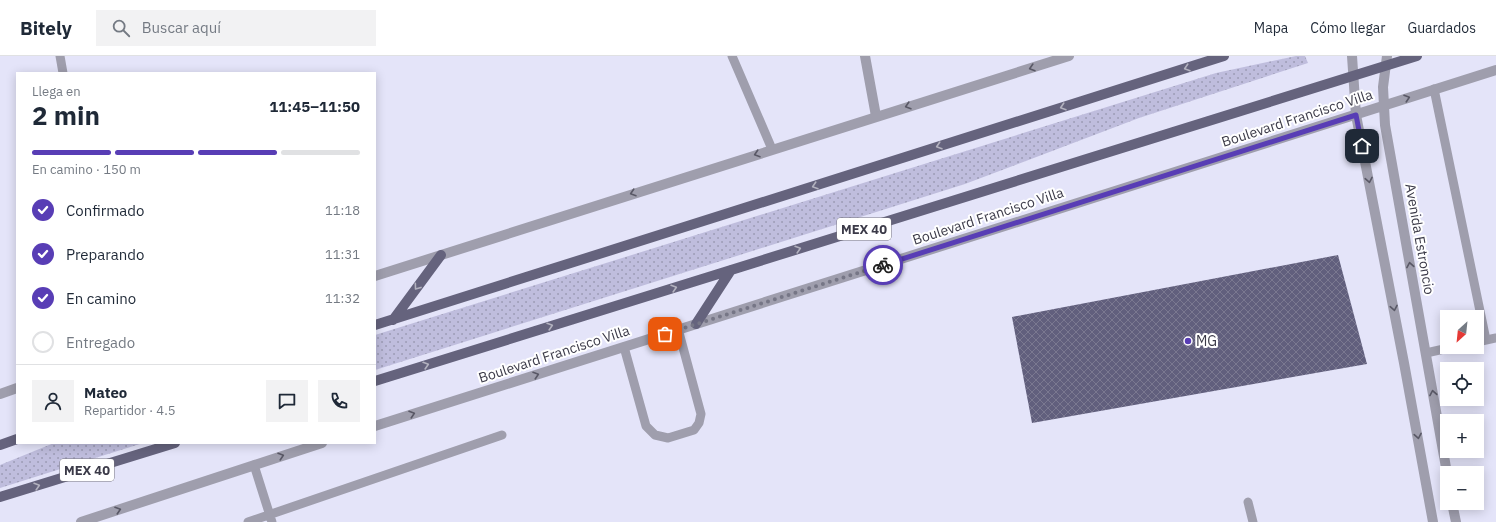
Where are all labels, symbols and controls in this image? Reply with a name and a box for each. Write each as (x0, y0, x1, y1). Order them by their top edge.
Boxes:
search box (96, 10, 376, 46)
text: Bitely (20, 16, 72, 40)
icon: search (110, 17, 132, 39)
text: Buscar aquí (142, 18, 221, 37)
text: Mapa (1254, 19, 1288, 37)
text: Cómo llegar (1310, 19, 1385, 37)
text: Guardados (1407, 19, 1476, 37)
one-way arrow (1028, 63, 1035, 72)
one-way arrow (1184, 63, 1191, 72)
text: Llega en (32, 83, 81, 100)
street label: Boulevard Francisco Villa (1219, 85, 1375, 151)
one-way arrow (1403, 94, 1410, 102)
text: 11:45–11:50 (269, 97, 360, 116)
text: 2 min (32, 98, 100, 132)
one-way arrow (904, 101, 911, 110)
one-way arrow (1060, 102, 1067, 111)
pin (1345, 129, 1379, 163)
icon: home (1351, 135, 1373, 157)
one-way arrow (936, 141, 943, 150)
one-way arrow (753, 149, 760, 158)
text: En camino · 150 m (32, 161, 141, 178)
one-way arrow (1364, 177, 1372, 184)
one-way arrow (812, 181, 819, 190)
street label: Avenida Estroncio (1401, 182, 1439, 296)
street label: Boulevard Francisco Villa (910, 183, 1066, 249)
one-way arrow (630, 189, 637, 197)
icon: check (32, 199, 54, 221)
text: Confirmado (66, 201, 144, 220)
text: 11:18 (325, 202, 360, 219)
road number: MEX 40 (837, 218, 891, 240)
icon: check (32, 243, 54, 265)
text: Preparando (66, 245, 144, 264)
one-way arrow (794, 245, 801, 254)
courier (863, 245, 903, 285)
text: 11:31 (325, 246, 360, 263)
icon: bike (872, 254, 894, 276)
one-way arrow (1406, 262, 1415, 268)
one-way arrow (415, 282, 422, 289)
one-way arrow (670, 284, 677, 293)
icon: check (32, 287, 54, 309)
text: En camino (66, 289, 136, 308)
text: 11:32 (325, 290, 360, 307)
one-way arrow (1389, 305, 1397, 311)
north arrow (1440, 310, 1484, 354)
map controls (1440, 310, 1484, 510)
pin (648, 317, 682, 351)
street label: Boulevard Francisco Villa (476, 321, 632, 387)
one-way arrow (546, 322, 553, 331)
icon: bag (654, 323, 676, 345)
place label: MG (1196, 332, 1217, 350)
text: Entregado (66, 333, 135, 352)
marker: MG (1183, 336, 1193, 346)
one-way arrow (422, 361, 429, 370)
button: locate (1440, 362, 1484, 406)
one-way arrow (532, 371, 539, 380)
button: person (32, 380, 74, 422)
button: chat (266, 380, 308, 422)
button: phone (318, 380, 360, 422)
text: Mateo (84, 383, 127, 402)
one-way arrow (1429, 390, 1438, 396)
text: Repartidor · 4.5 (84, 402, 175, 419)
one-way arrow (408, 410, 415, 419)
button: + (1440, 414, 1484, 458)
one-way arrow (1413, 433, 1421, 439)
one-way arrow (278, 452, 285, 461)
road number: MEX 40 (60, 459, 114, 481)
button: − (1440, 466, 1484, 510)
one-way arrow (34, 482, 41, 491)
one-way arrow (114, 506, 121, 515)

